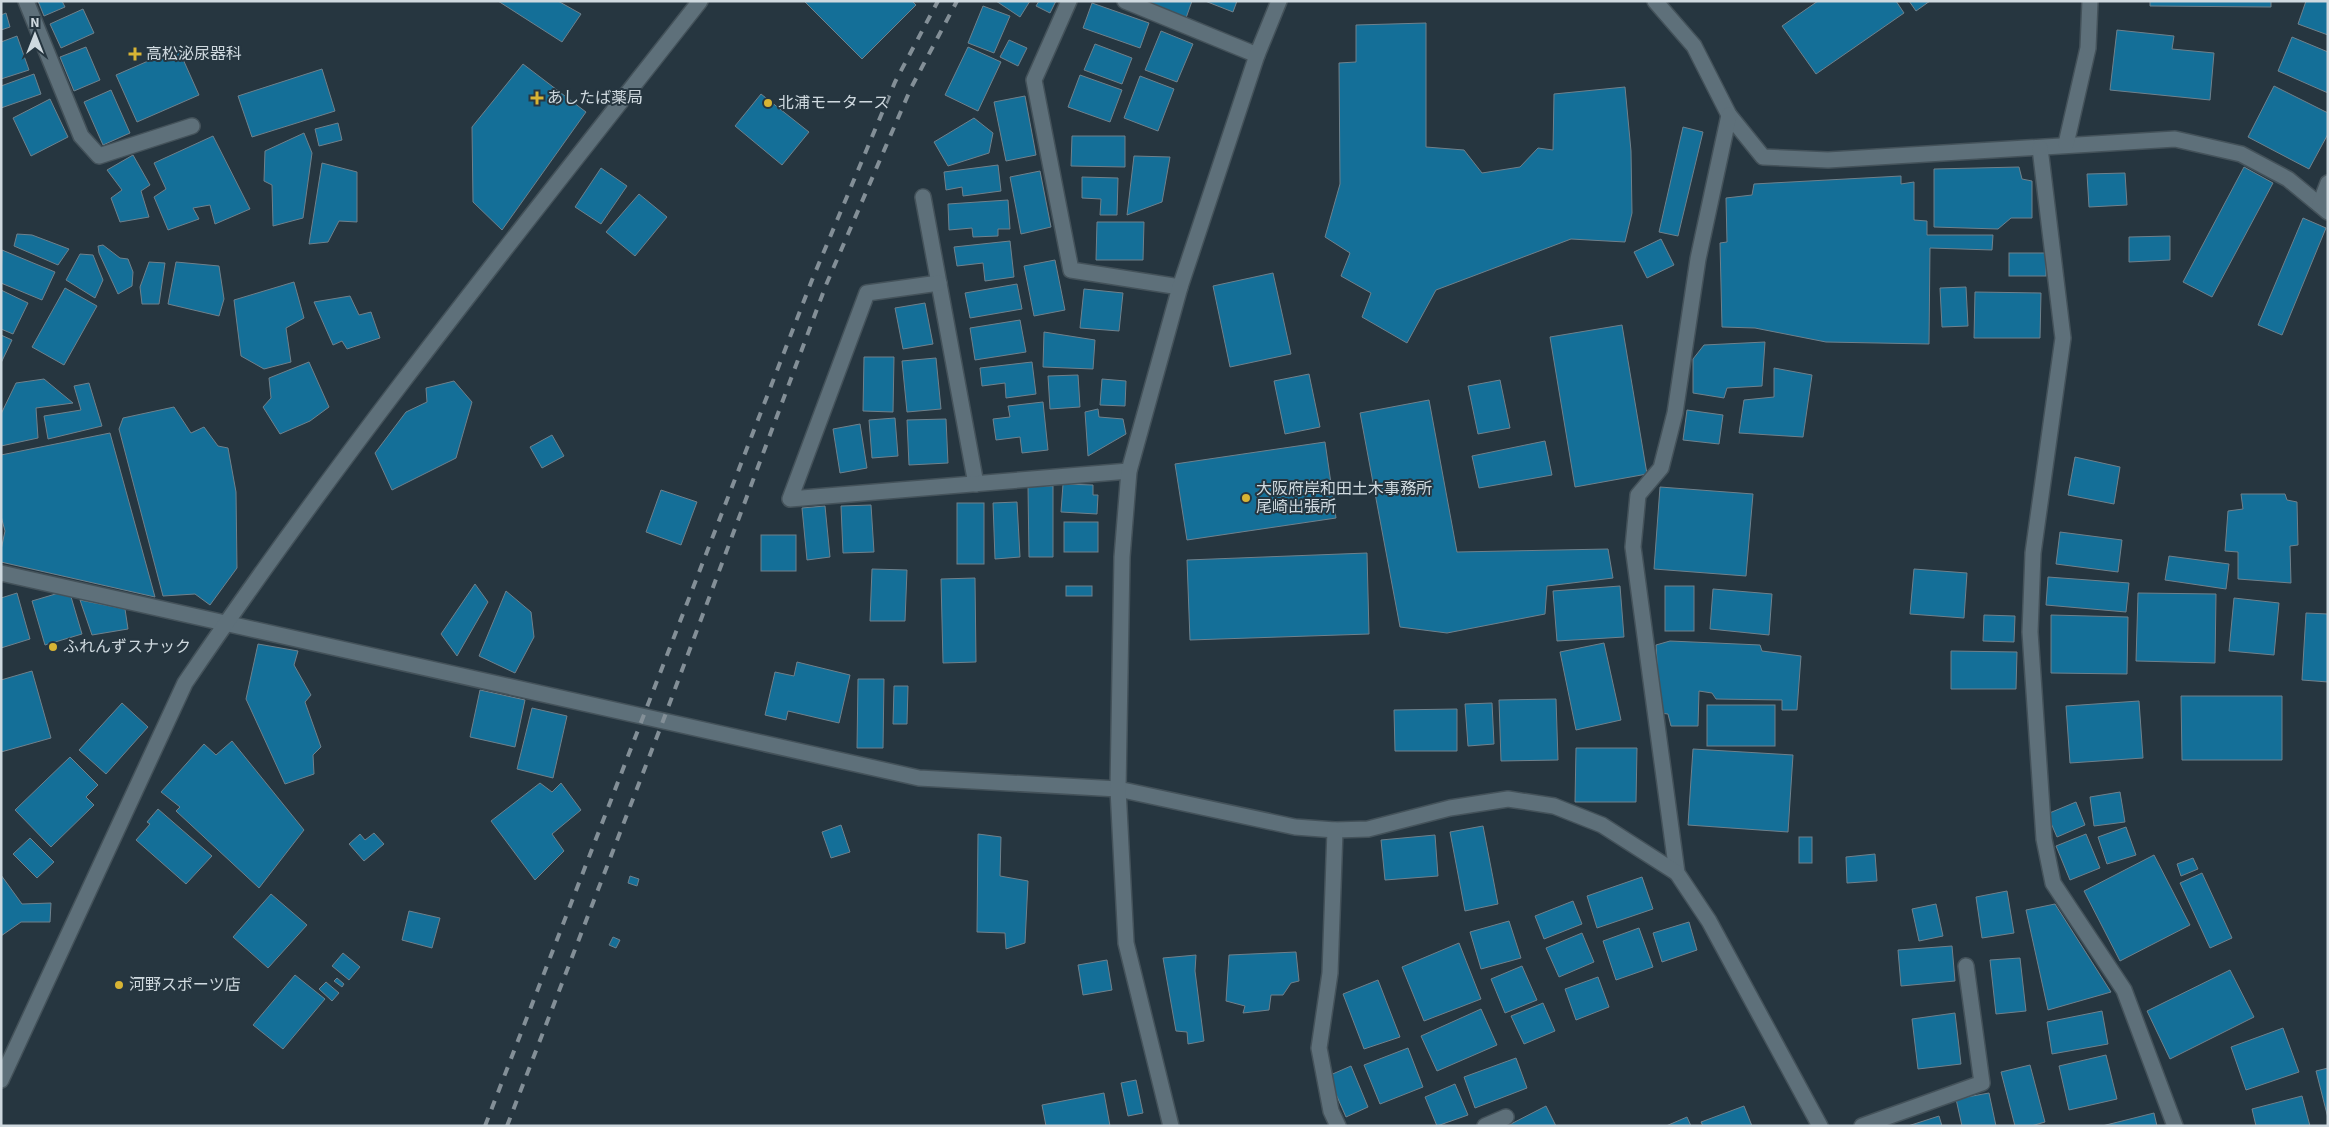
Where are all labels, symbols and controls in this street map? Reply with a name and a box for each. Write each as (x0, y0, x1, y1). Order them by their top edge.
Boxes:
north arrow (10, 10, 60, 60)
text: N (30, 13, 40, 33)
place label: 高松泌尿器科 (146, 43, 242, 65)
marker: 高松泌尿器科 (128, 47, 142, 61)
place label: あしたば薬局 (547, 87, 643, 109)
marker: あしたば薬局 (531, 92, 543, 104)
place label: 北浦モータース (778, 92, 889, 114)
marker: 北浦モータース (762, 97, 774, 109)
place label: 大阪府岸和田土木事務所 尾崎出張所 (1256, 478, 1432, 518)
marker: 大阪府岸和田土木事務所 尾崎出張所 (1240, 492, 1252, 504)
place label: ふれんずスナック (63, 636, 191, 658)
marker: ふれんずスナック (47, 641, 59, 653)
place label: 河野スポーツ店 (129, 974, 241, 996)
marker: 河野スポーツ店 (113, 979, 125, 991)

